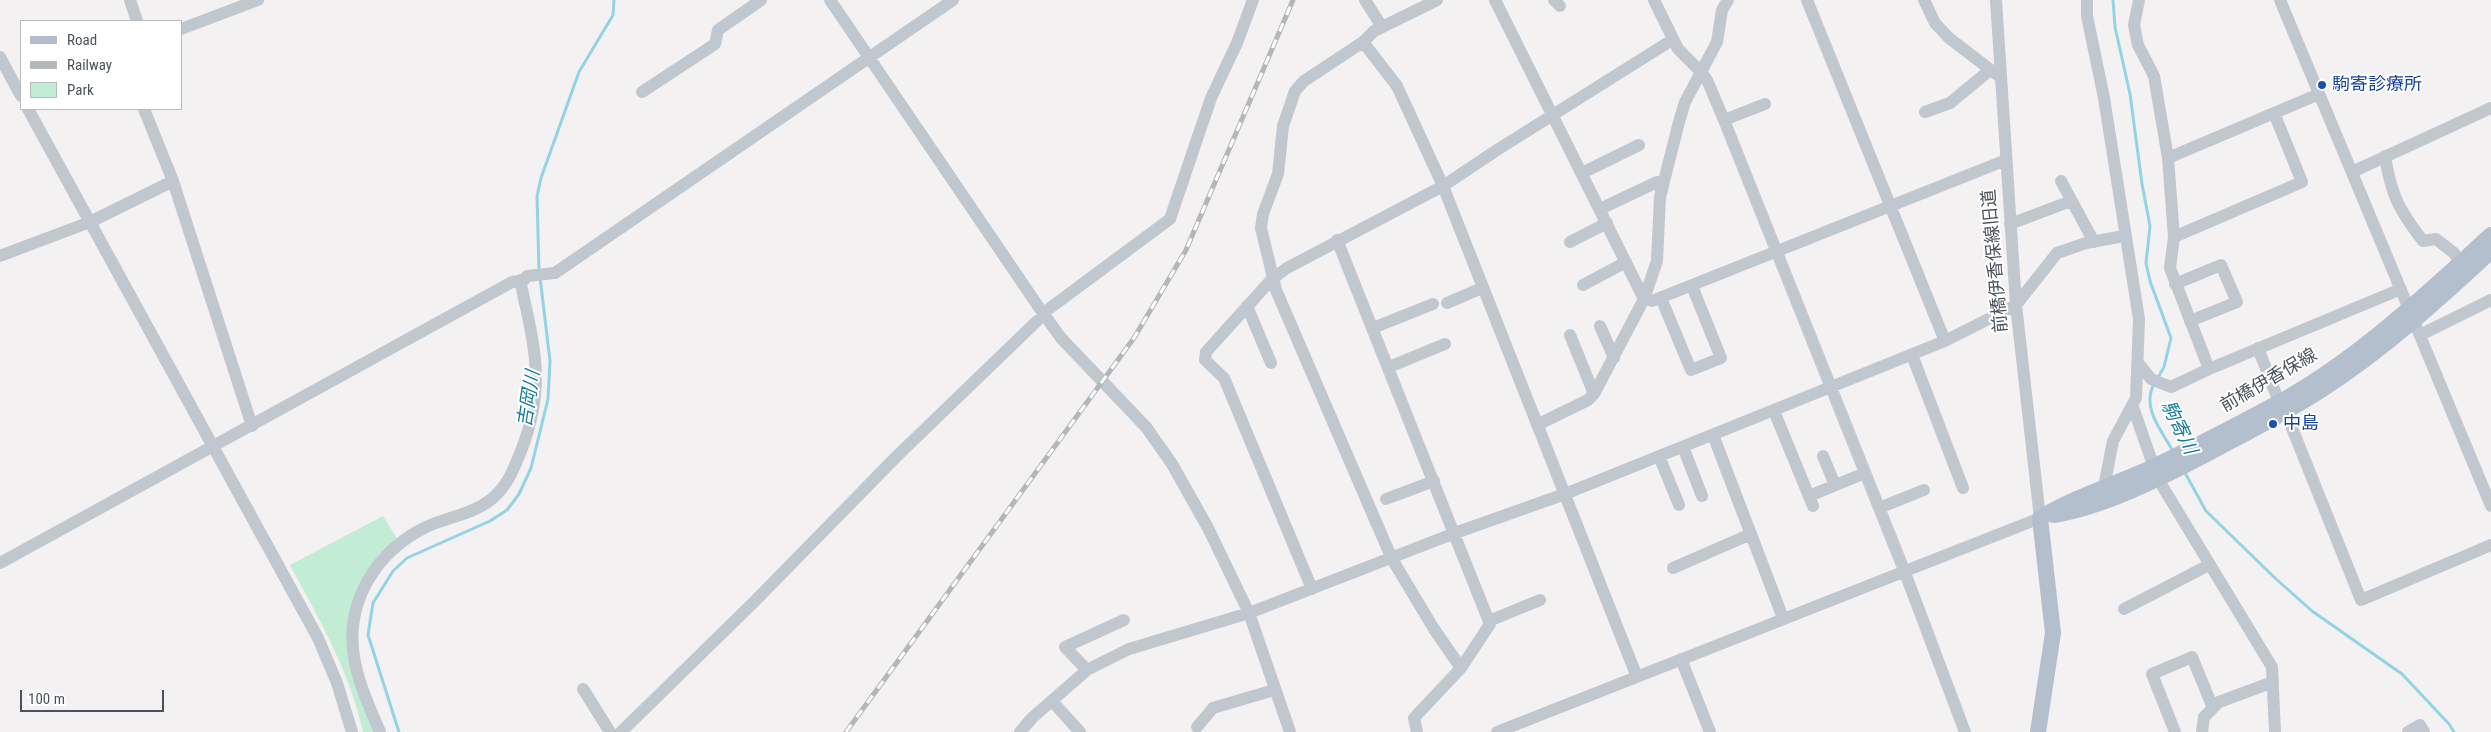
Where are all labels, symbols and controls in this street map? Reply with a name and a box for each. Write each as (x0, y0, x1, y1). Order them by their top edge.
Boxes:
legend (20, 20, 182, 110)
text: Road (67, 31, 97, 49)
text: Railway (67, 56, 112, 74)
place label: 駒寄診療所 (2332, 74, 2422, 96)
marker: 駒寄診療所 (2316, 79, 2328, 91)
text: Park (67, 81, 94, 99)
street label: 前橋伊香保線旧道 (1979, 188, 2013, 334)
street label: 前橋伊香保線 (2217, 345, 2321, 417)
water label: 吉岡川 (514, 369, 546, 429)
water label: 駒寄川 (2155, 397, 2201, 459)
place label: 中島 (2283, 413, 2319, 435)
marker: 中島 (2267, 418, 2279, 430)
scale bar (22, 680, 166, 712)
text: 100 m (28, 690, 65, 708)

